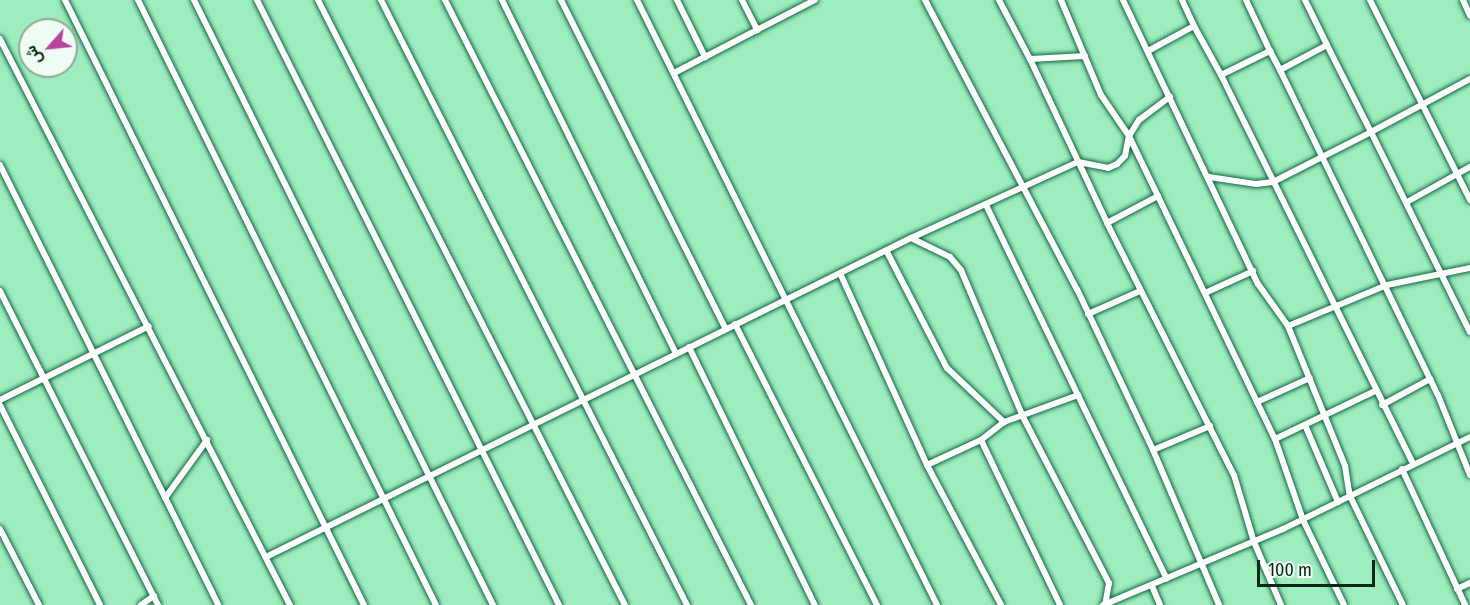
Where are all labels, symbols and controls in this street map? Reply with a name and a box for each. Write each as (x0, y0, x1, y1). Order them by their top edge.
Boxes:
north arrow (18, 18, 78, 78)
text: ش (20, 43, 46, 68)
scale bar (1260, 548, 1378, 586)
text: 100 m (1268, 559, 1312, 581)

